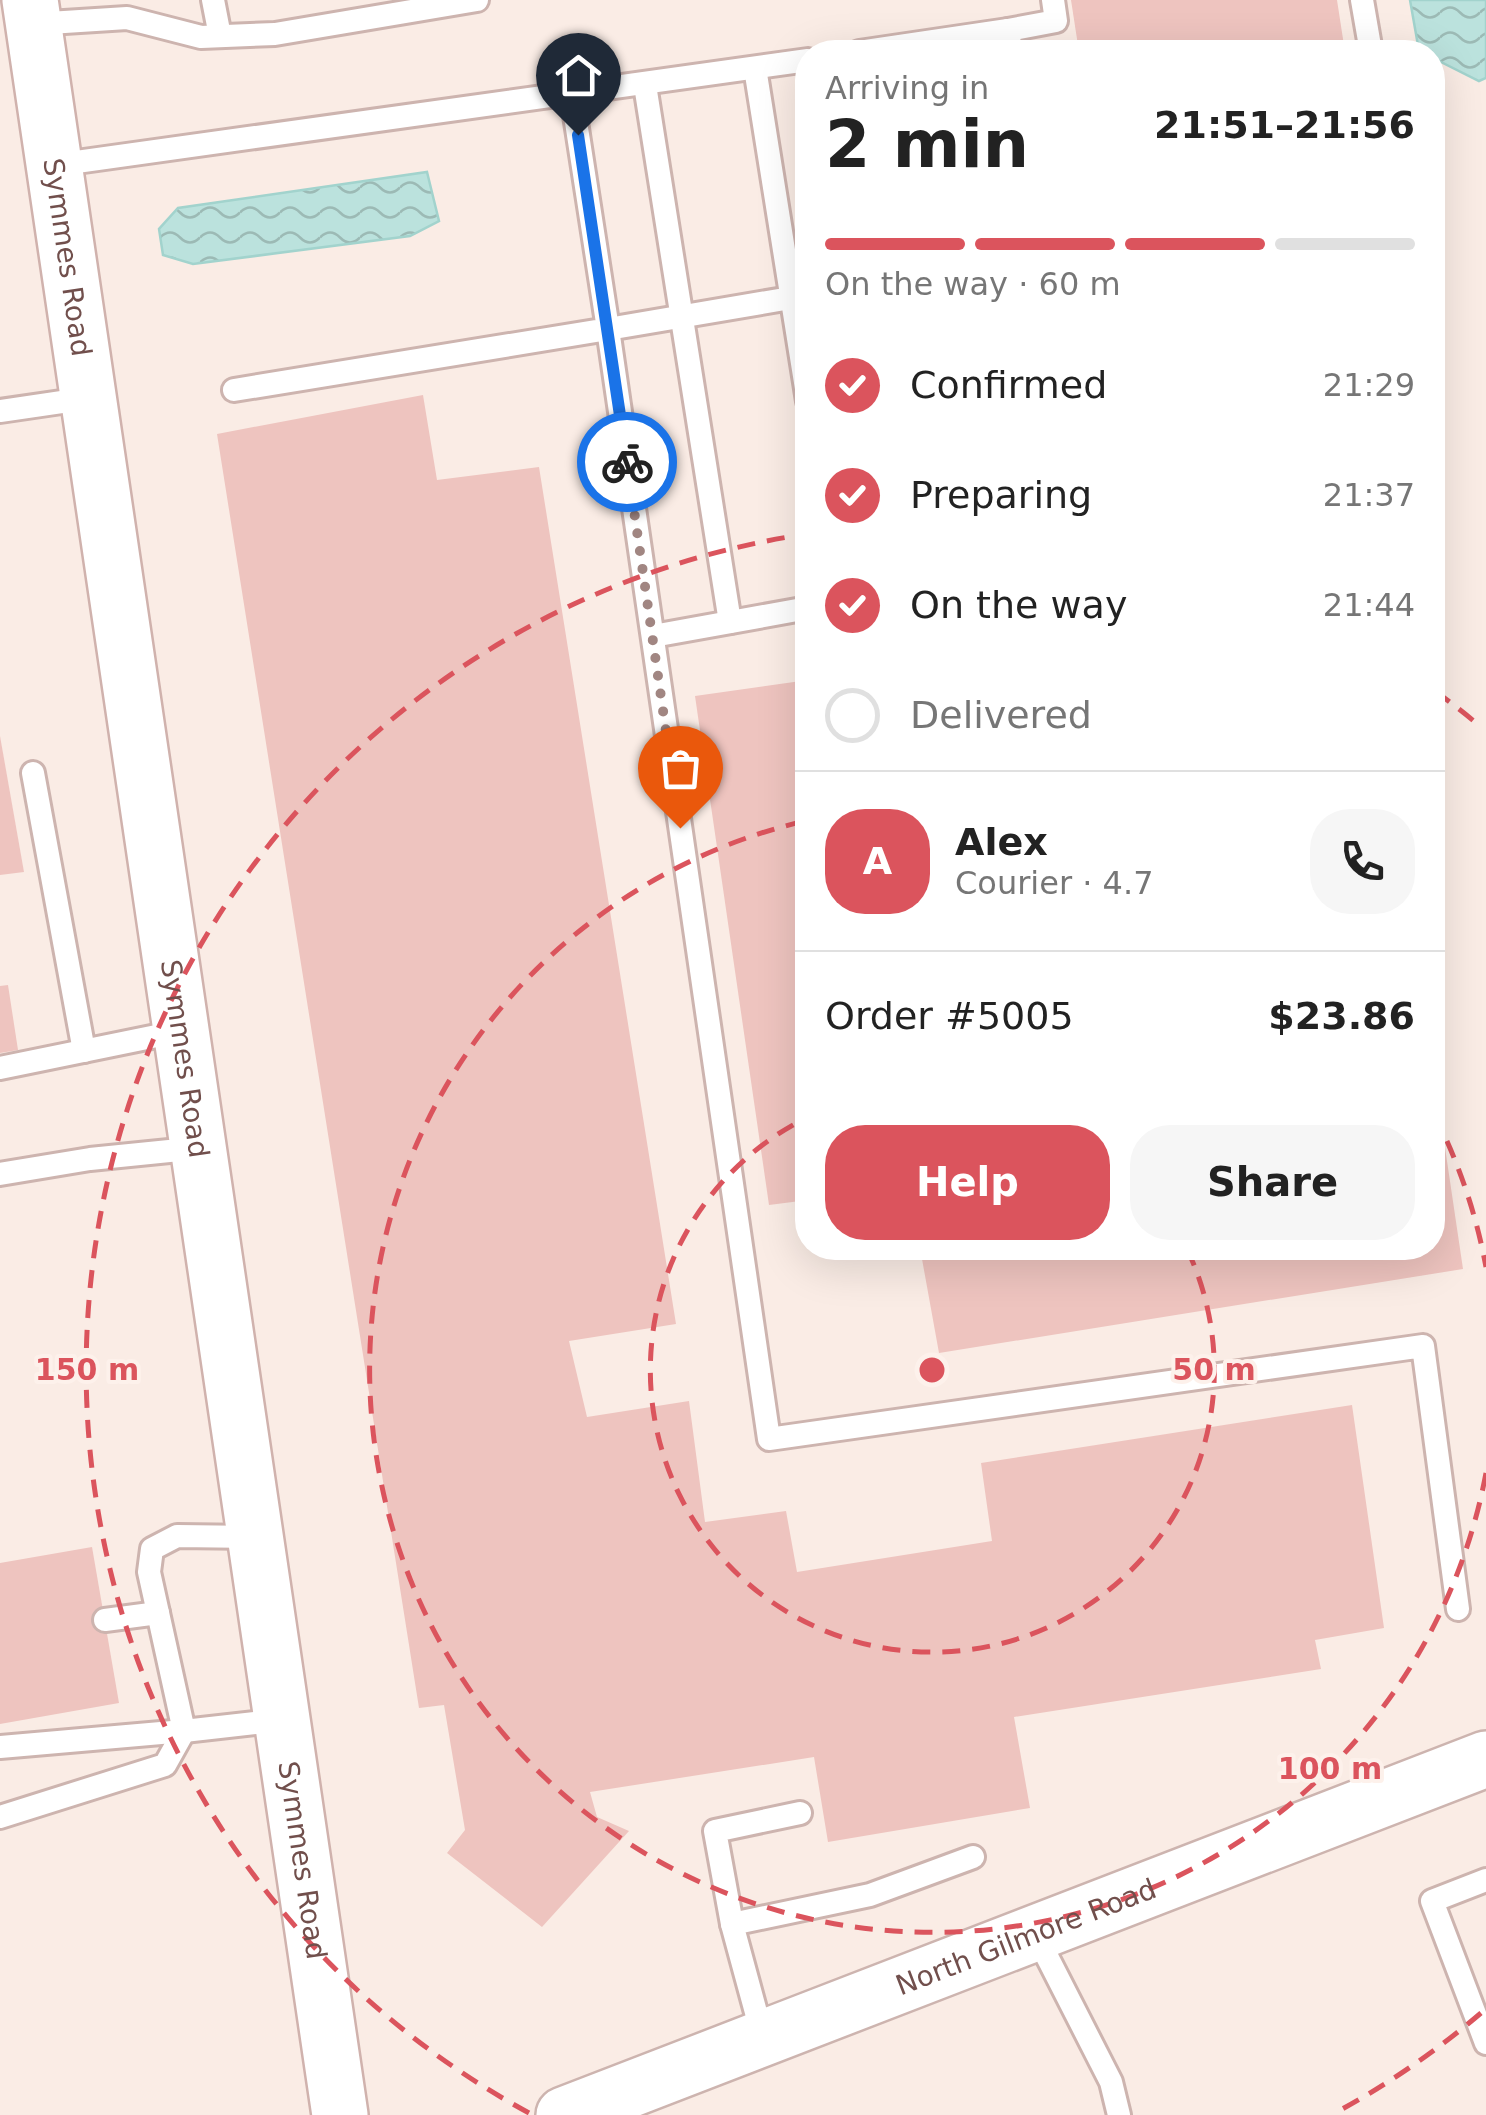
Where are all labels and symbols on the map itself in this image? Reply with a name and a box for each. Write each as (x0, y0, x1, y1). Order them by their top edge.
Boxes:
pin (536, 33, 621, 136)
street label: Symmes Road (36, 156, 98, 359)
courier (577, 412, 677, 512)
pin (638, 726, 723, 829)
street label: Symmes Road (154, 957, 216, 1160)
text: 150 m (35, 1352, 139, 1387)
centre of rings (914, 1352, 950, 1388)
text: 50 m (1172, 1352, 1256, 1387)
text: 100 m (1278, 1751, 1382, 1786)
street label: Symmes Road (271, 1759, 333, 1962)
street label: North Gilmore Road (891, 1872, 1161, 2002)

